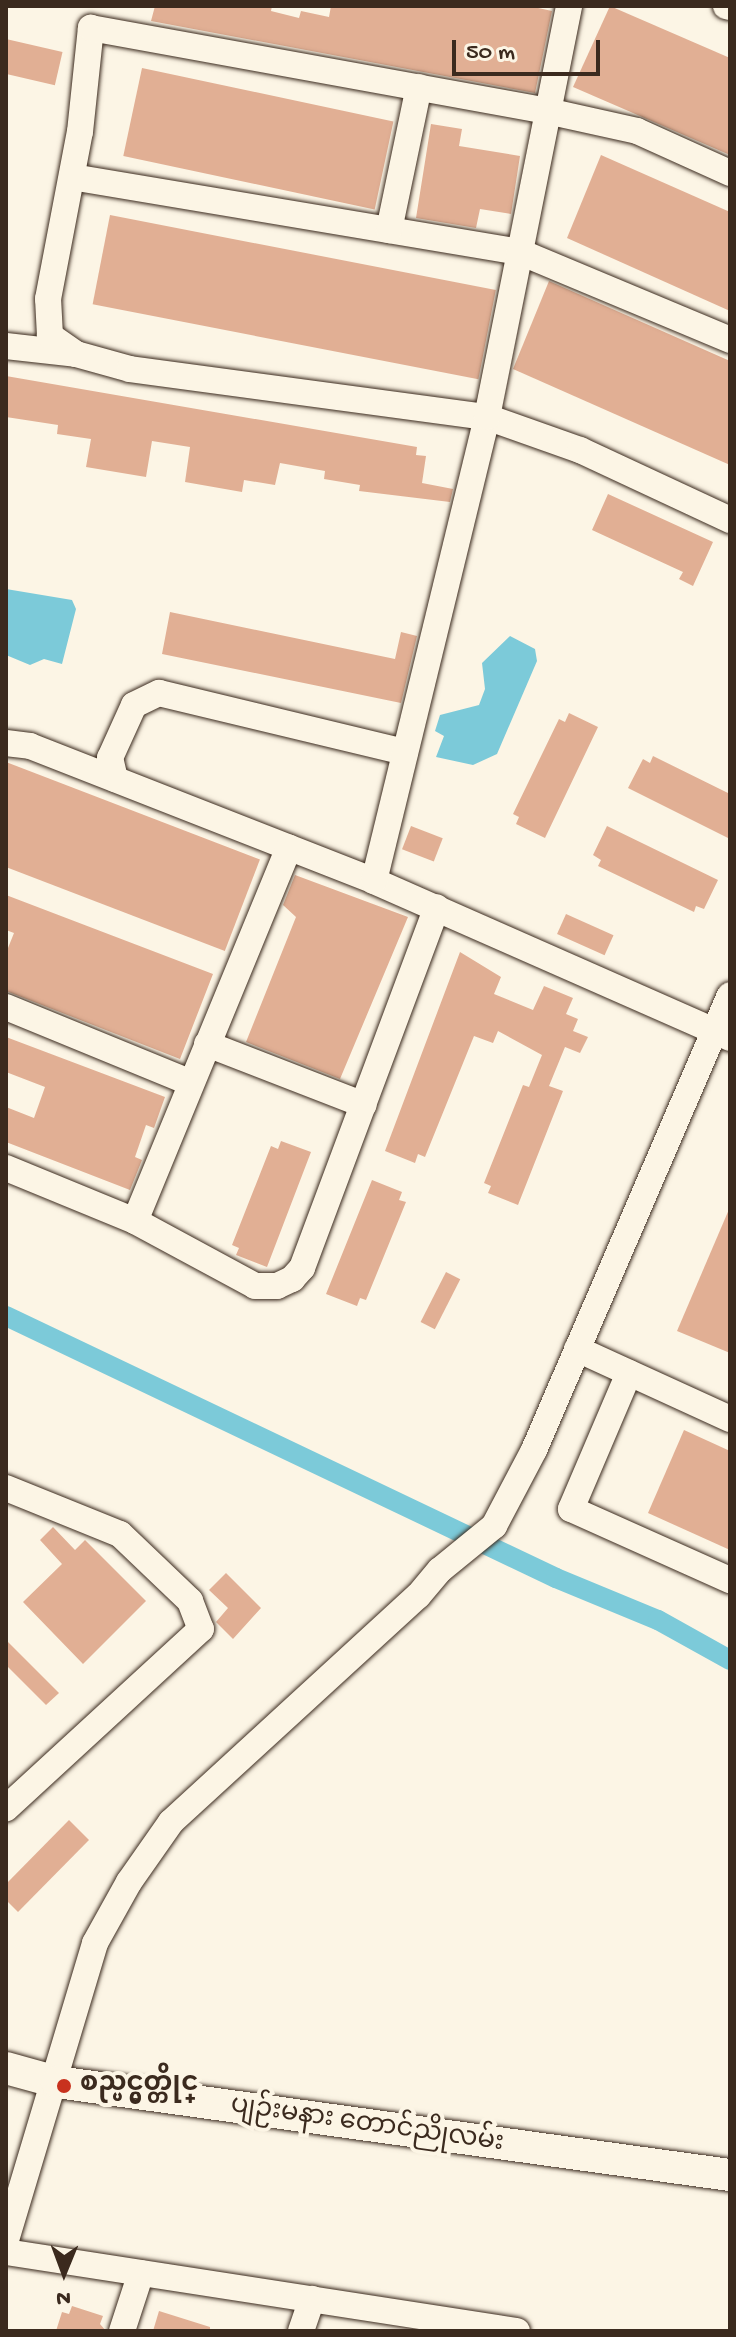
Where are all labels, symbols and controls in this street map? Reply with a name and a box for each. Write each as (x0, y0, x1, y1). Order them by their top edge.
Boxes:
scale bar (456, 24, 604, 74)
text: 50 m (466, 39, 515, 68)
place label: စည္ပင္မွတ္တိုင္ (80, 2070, 198, 2102)
marker: စည္ပင္မွတ္တိုင္ (55, 2077, 73, 2095)
street label: ပျဉ်းမနား တောင်ညိုလမ်း (229, 2091, 505, 2161)
north arrow (24, 2233, 104, 2313)
text: N (56, 2284, 71, 2310)

